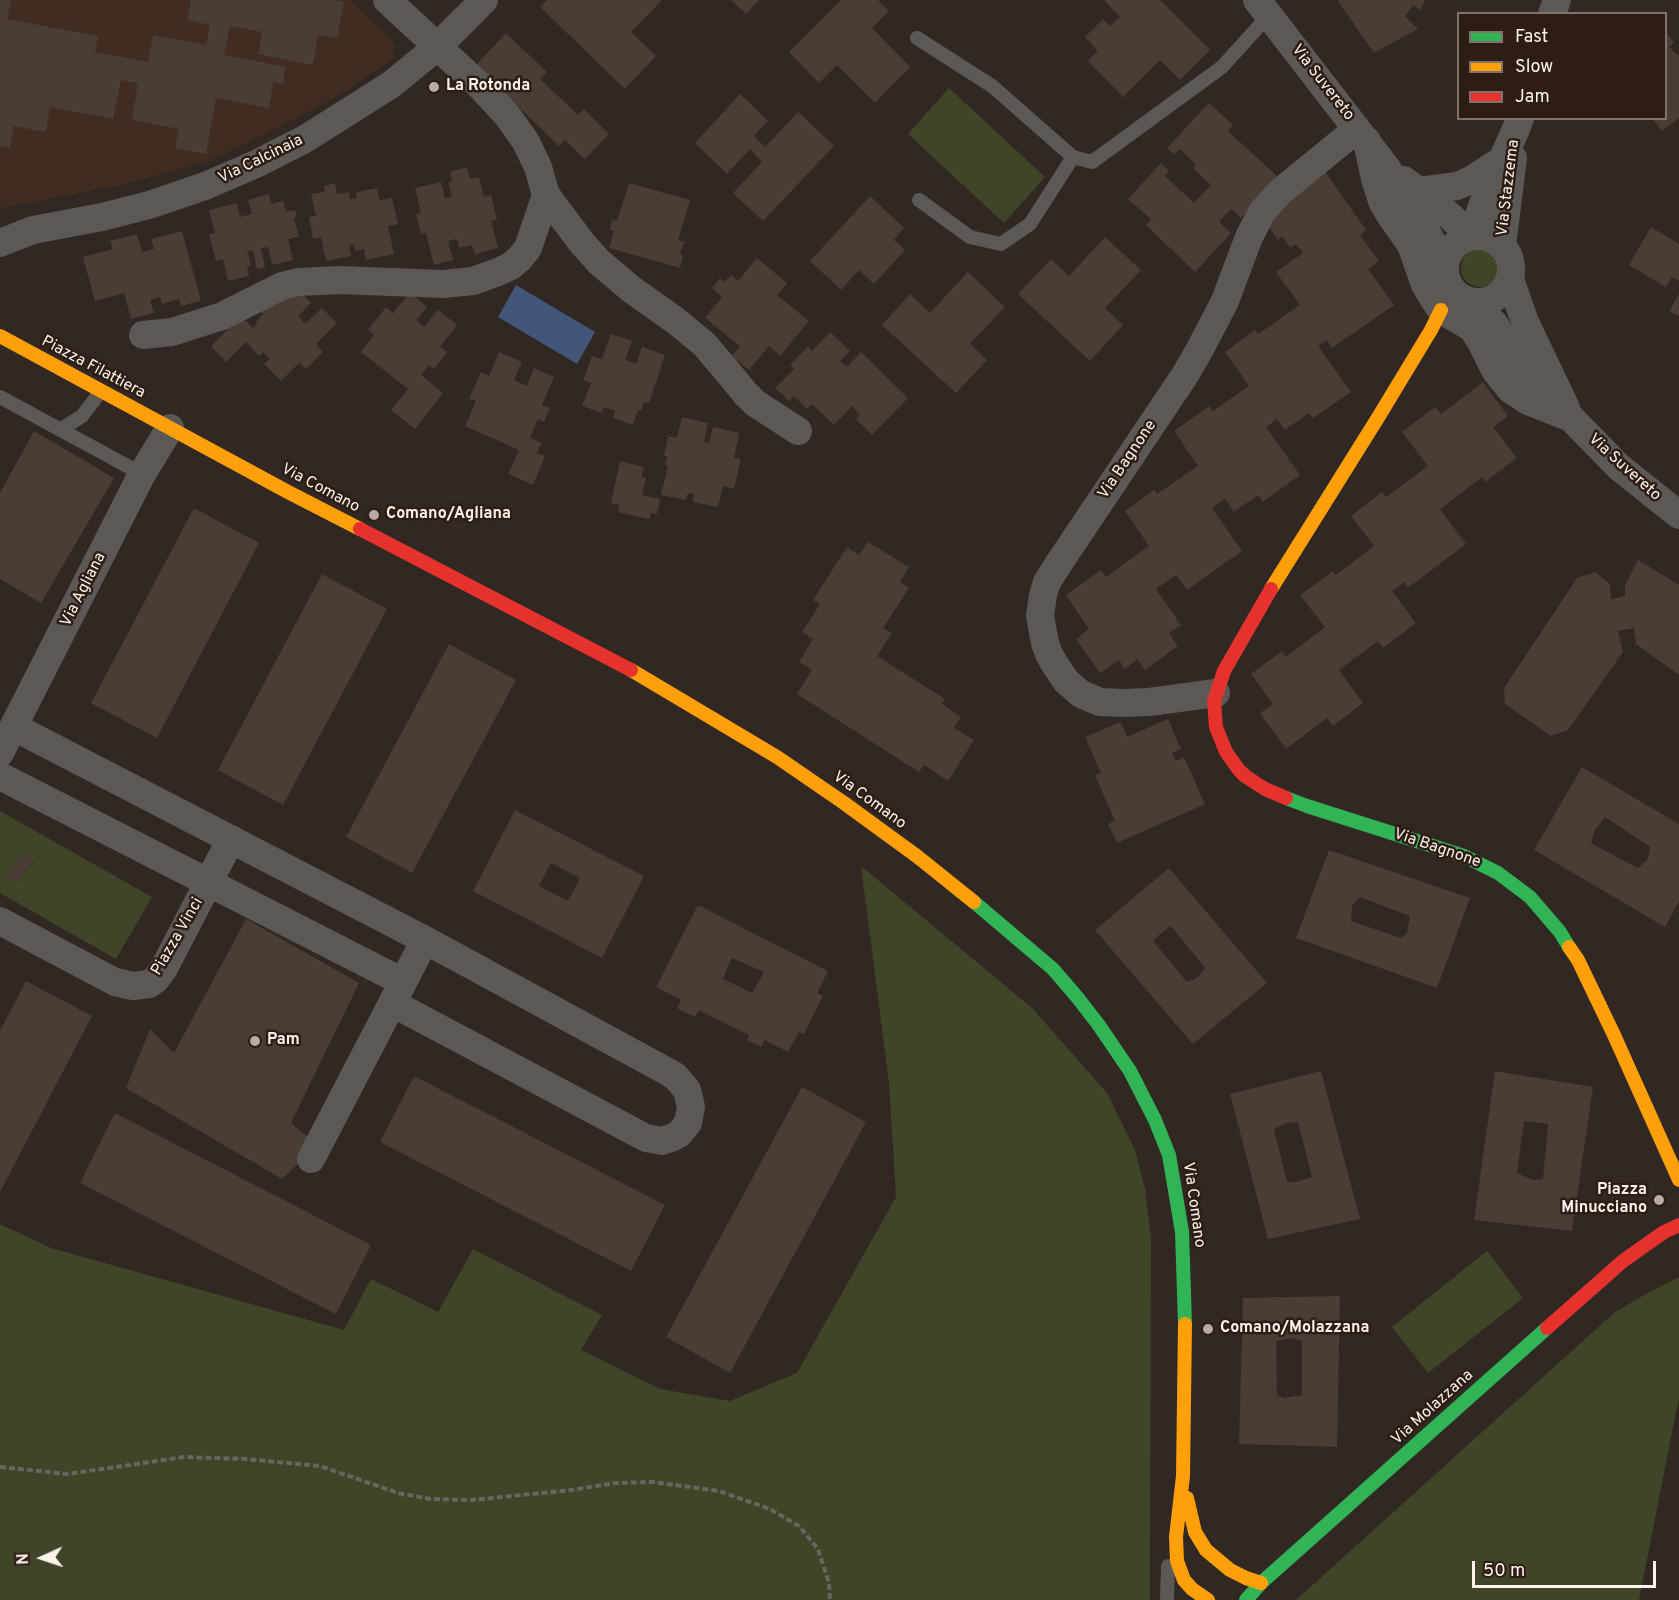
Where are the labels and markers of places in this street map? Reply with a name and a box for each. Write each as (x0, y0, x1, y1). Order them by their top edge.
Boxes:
place label: La Rotonda (446, 77, 530, 97)
marker: La Rotonda (427, 80, 441, 94)
place label: Comano/Agliana (386, 505, 511, 525)
marker: Comano/Agliana (367, 508, 381, 522)
place label: Pam (267, 1031, 300, 1051)
marker: Pam (248, 1034, 262, 1048)
place label: Piazza Minucciano (1561, 1181, 1647, 1219)
marker: Piazza Minucciano (1652, 1193, 1666, 1207)
place label: Comano/Molazzana (1220, 1319, 1369, 1339)
marker: Comano/Molazzana (1201, 1322, 1215, 1336)

